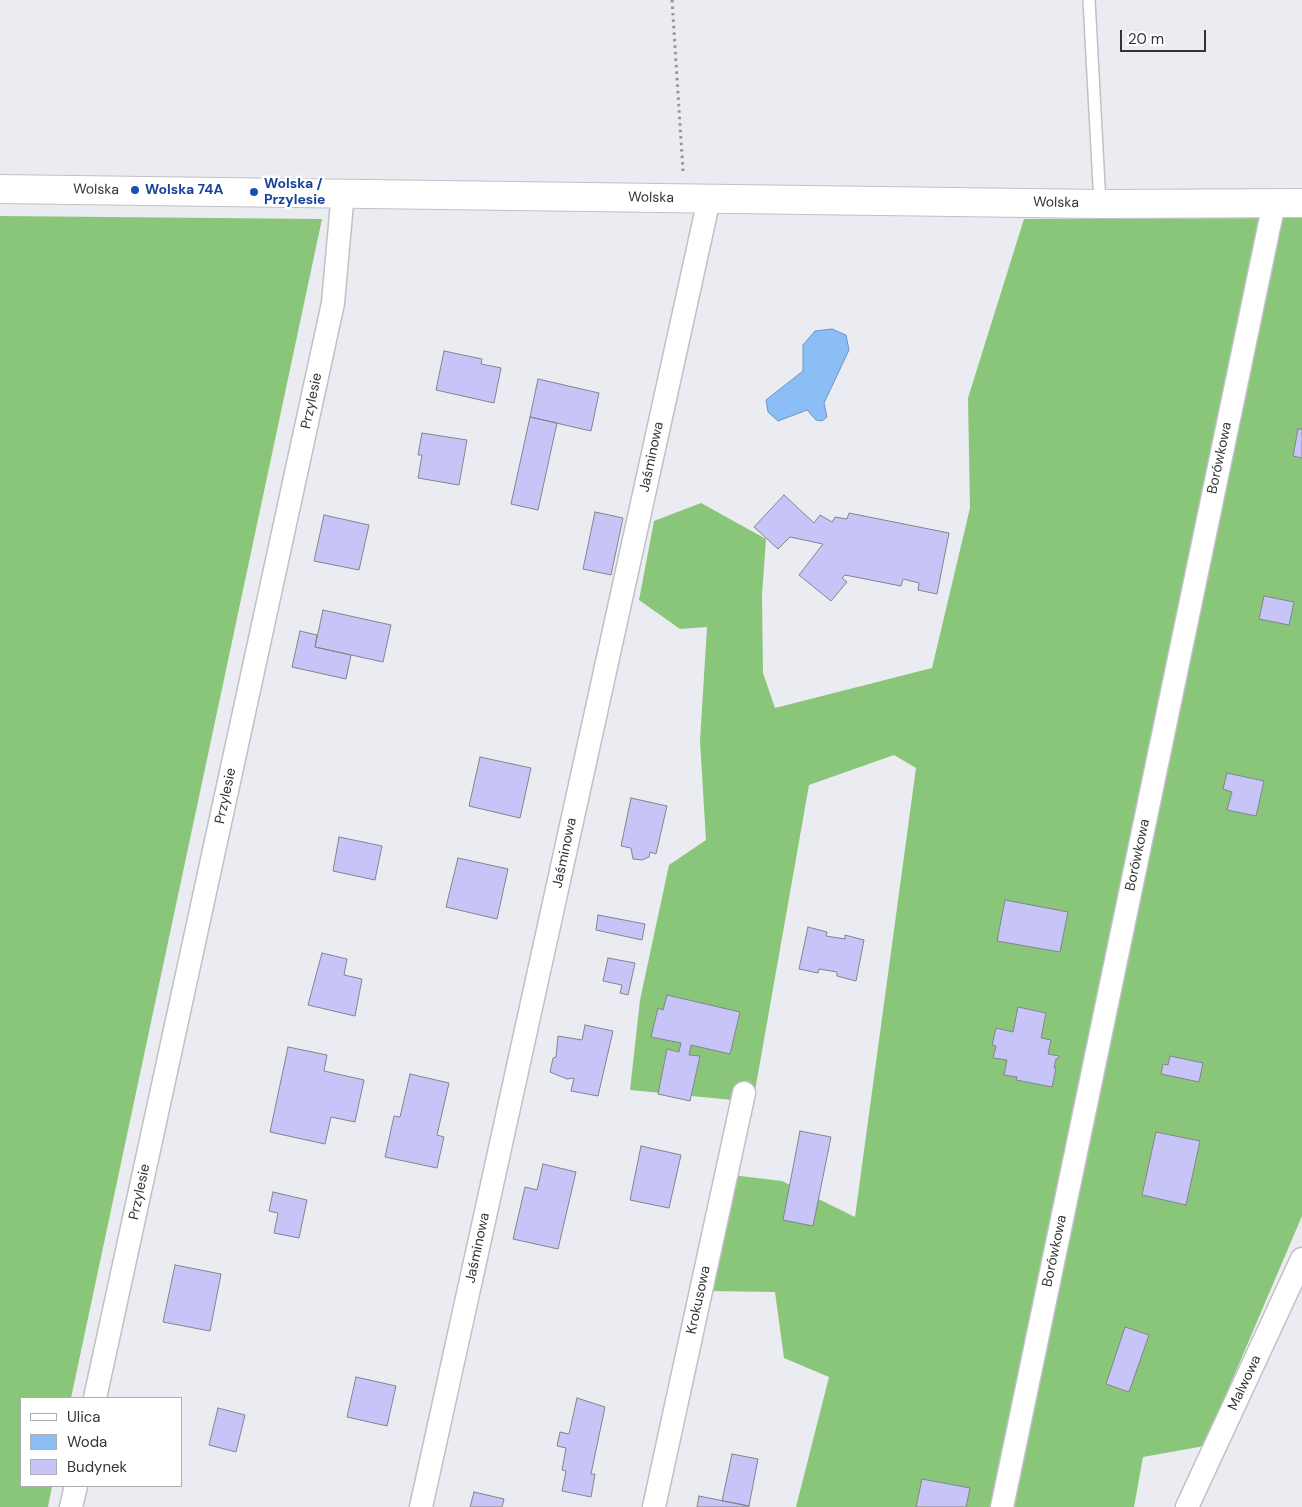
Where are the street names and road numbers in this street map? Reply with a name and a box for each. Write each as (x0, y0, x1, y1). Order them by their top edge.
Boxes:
street label: Wolska (73, 181, 119, 199)
street label: Wolska (628, 189, 674, 207)
street label: Wolska (1033, 194, 1079, 212)
street label: Przylesie (298, 371, 326, 431)
street label: Jaśminowa (636, 420, 668, 494)
street label: Borówkowa (1204, 421, 1236, 495)
street label: Przylesie (212, 766, 240, 826)
street label: Jaśminowa (549, 816, 581, 890)
street label: Borówkowa (1122, 818, 1154, 892)
street label: Przylesie (126, 1162, 154, 1222)
street label: Jaśminowa (462, 1211, 494, 1285)
street label: Borówkowa (1039, 1214, 1071, 1288)
street label: Krokusowa (684, 1264, 714, 1336)
street label: Malwowa (1225, 1353, 1265, 1413)

